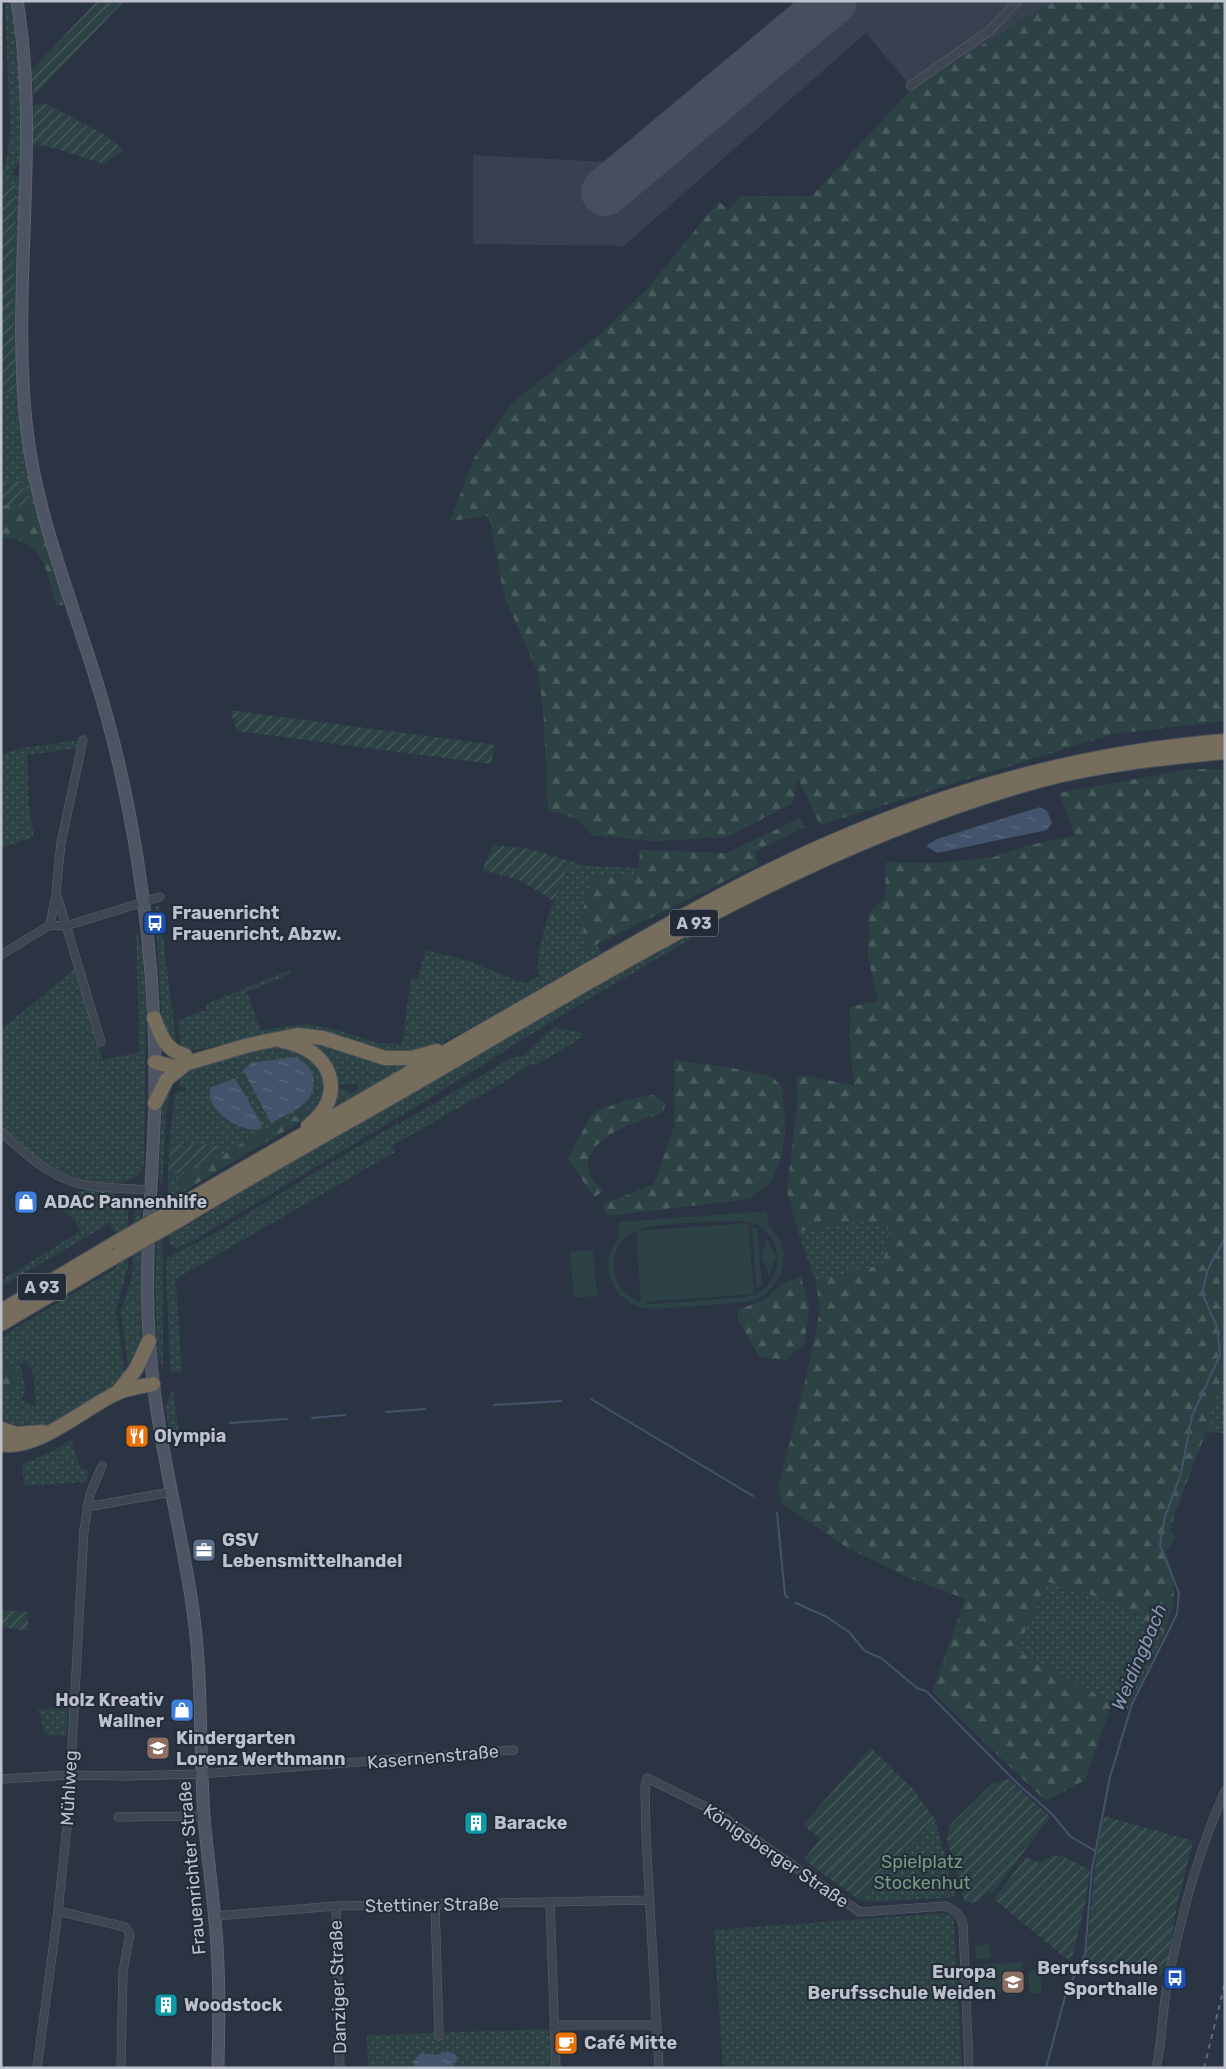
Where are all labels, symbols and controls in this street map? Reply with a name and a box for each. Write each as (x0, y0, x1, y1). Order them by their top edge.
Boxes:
place label: Frauenricht Frauenricht, Abzw. (172, 902, 341, 945)
bus stop icon: Frauenricht Frauenricht, Abzw. (142, 910, 168, 936)
road number: A 93 (670, 910, 718, 936)
shop icon: ADAC Pannenhilfe (13, 1189, 39, 1215)
place label: ADAC Pannenhilfe (44, 1191, 207, 1213)
road number: A 93 (18, 1274, 66, 1300)
restaurant icon: Olympia (124, 1423, 150, 1449)
place label: Olympia (154, 1425, 226, 1447)
place label: GSV Lebensmittelhandel (222, 1529, 402, 1572)
office icon: GSV Lebensmittelhandel (191, 1537, 217, 1563)
water label: Weidingbach (1106, 1600, 1172, 1714)
place label: Holz Kreativ Wallner (55, 1689, 164, 1732)
shop icon: Holz Kreativ Wallner (169, 1697, 195, 1723)
place label: Kindergarten Lorenz Werthmann (176, 1727, 346, 1770)
school or university icon: Kindergarten Lorenz Werthmann (145, 1735, 171, 1761)
street label: Kasernenstraße (366, 1740, 500, 1774)
street label: Mühlweg (56, 1750, 82, 1826)
street label: Frauenrichter Straße (173, 1780, 211, 1956)
street label: Königsberger Straße (699, 1799, 853, 1913)
building icon: Baracke (463, 1810, 489, 1836)
place label: Baracke (494, 1812, 568, 1834)
park label: Spielplatz Stockenhut (873, 1851, 971, 1894)
street label: Stettiner Straße (365, 1893, 499, 1917)
street label: Danziger Straße (325, 1920, 351, 2054)
place label: Berufsschule Sporthalle (1037, 1957, 1158, 2000)
place label: Europa Berufsschule Weiden (808, 1961, 996, 2004)
bus stop icon: Berufsschule Sporthalle (1162, 1965, 1188, 1991)
school or university icon: Europa Berufsschule Weiden (1000, 1969, 1026, 1995)
building icon: Woodstock (153, 1992, 179, 2018)
place label: Woodstock (184, 1994, 283, 2016)
cafe icon: Café Mitte (553, 2030, 579, 2056)
place label: Café Mitte (584, 2032, 677, 2054)

